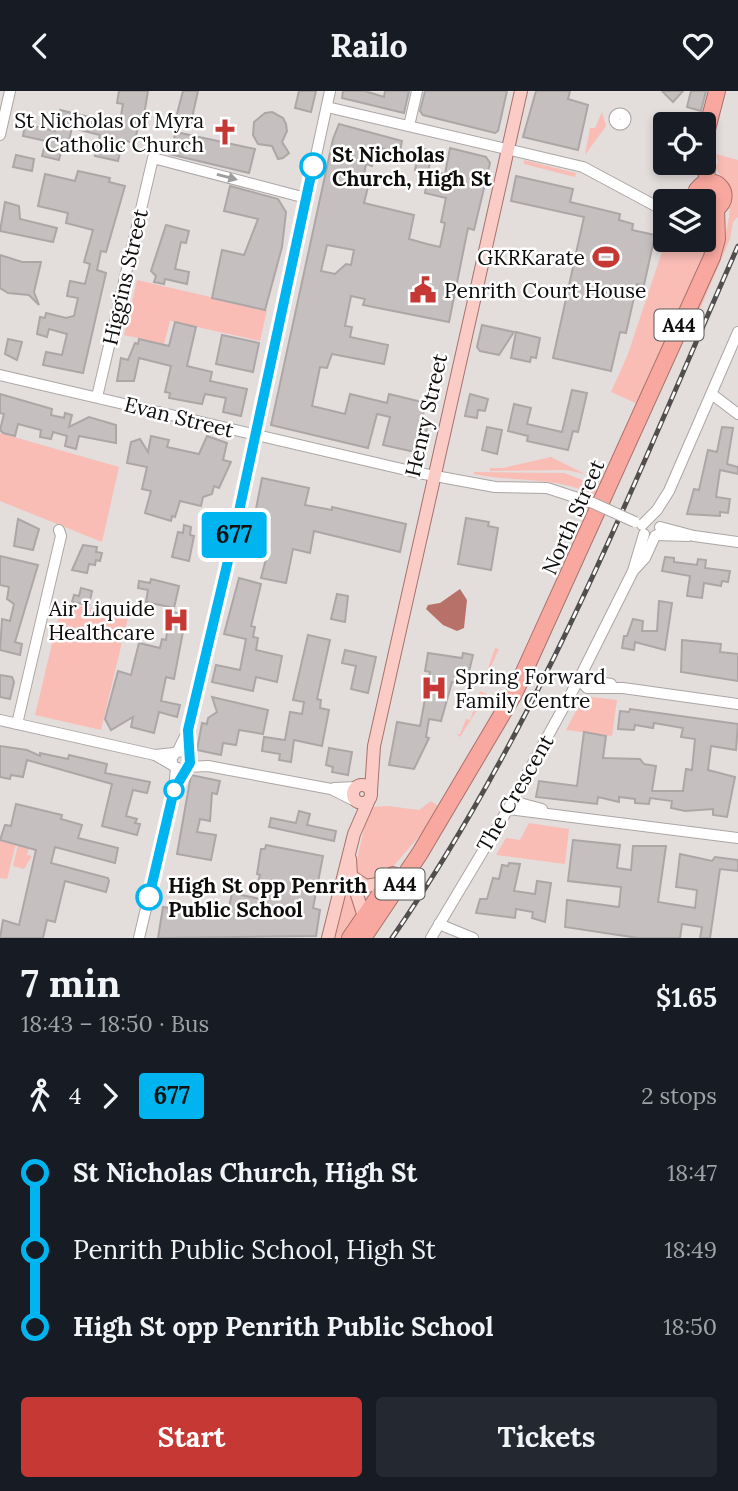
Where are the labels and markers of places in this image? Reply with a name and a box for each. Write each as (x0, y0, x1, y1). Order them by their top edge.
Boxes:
place label: St Nicholas of Myra Catholic Church (14, 107, 204, 158)
church icon: St Nicholas of Myra Catholic Church (210, 117, 240, 147)
place label: St Nicholas Church, High St (332, 141, 492, 192)
marker: St Nicholas Church, High St (300, 153, 326, 179)
sports icon: GKRKarate (591, 242, 621, 272)
place label: GKRKarate (477, 244, 585, 271)
public building icon: Penrith Court House (408, 275, 438, 305)
place label: Penrith Court House (444, 277, 646, 304)
place label: Air Liquide Healthcare (48, 595, 155, 646)
hospital icon: Air Liquide Healthcare (161, 605, 191, 635)
place label: Spring Forward Family Centre (455, 663, 606, 714)
hospital icon: Spring Forward Family Centre (419, 673, 449, 703)
unlabelled marker (164, 780, 184, 800)
place label: High St opp Penrith Public School (168, 872, 367, 923)
marker: High St opp Penrith Public School (136, 884, 162, 910)

